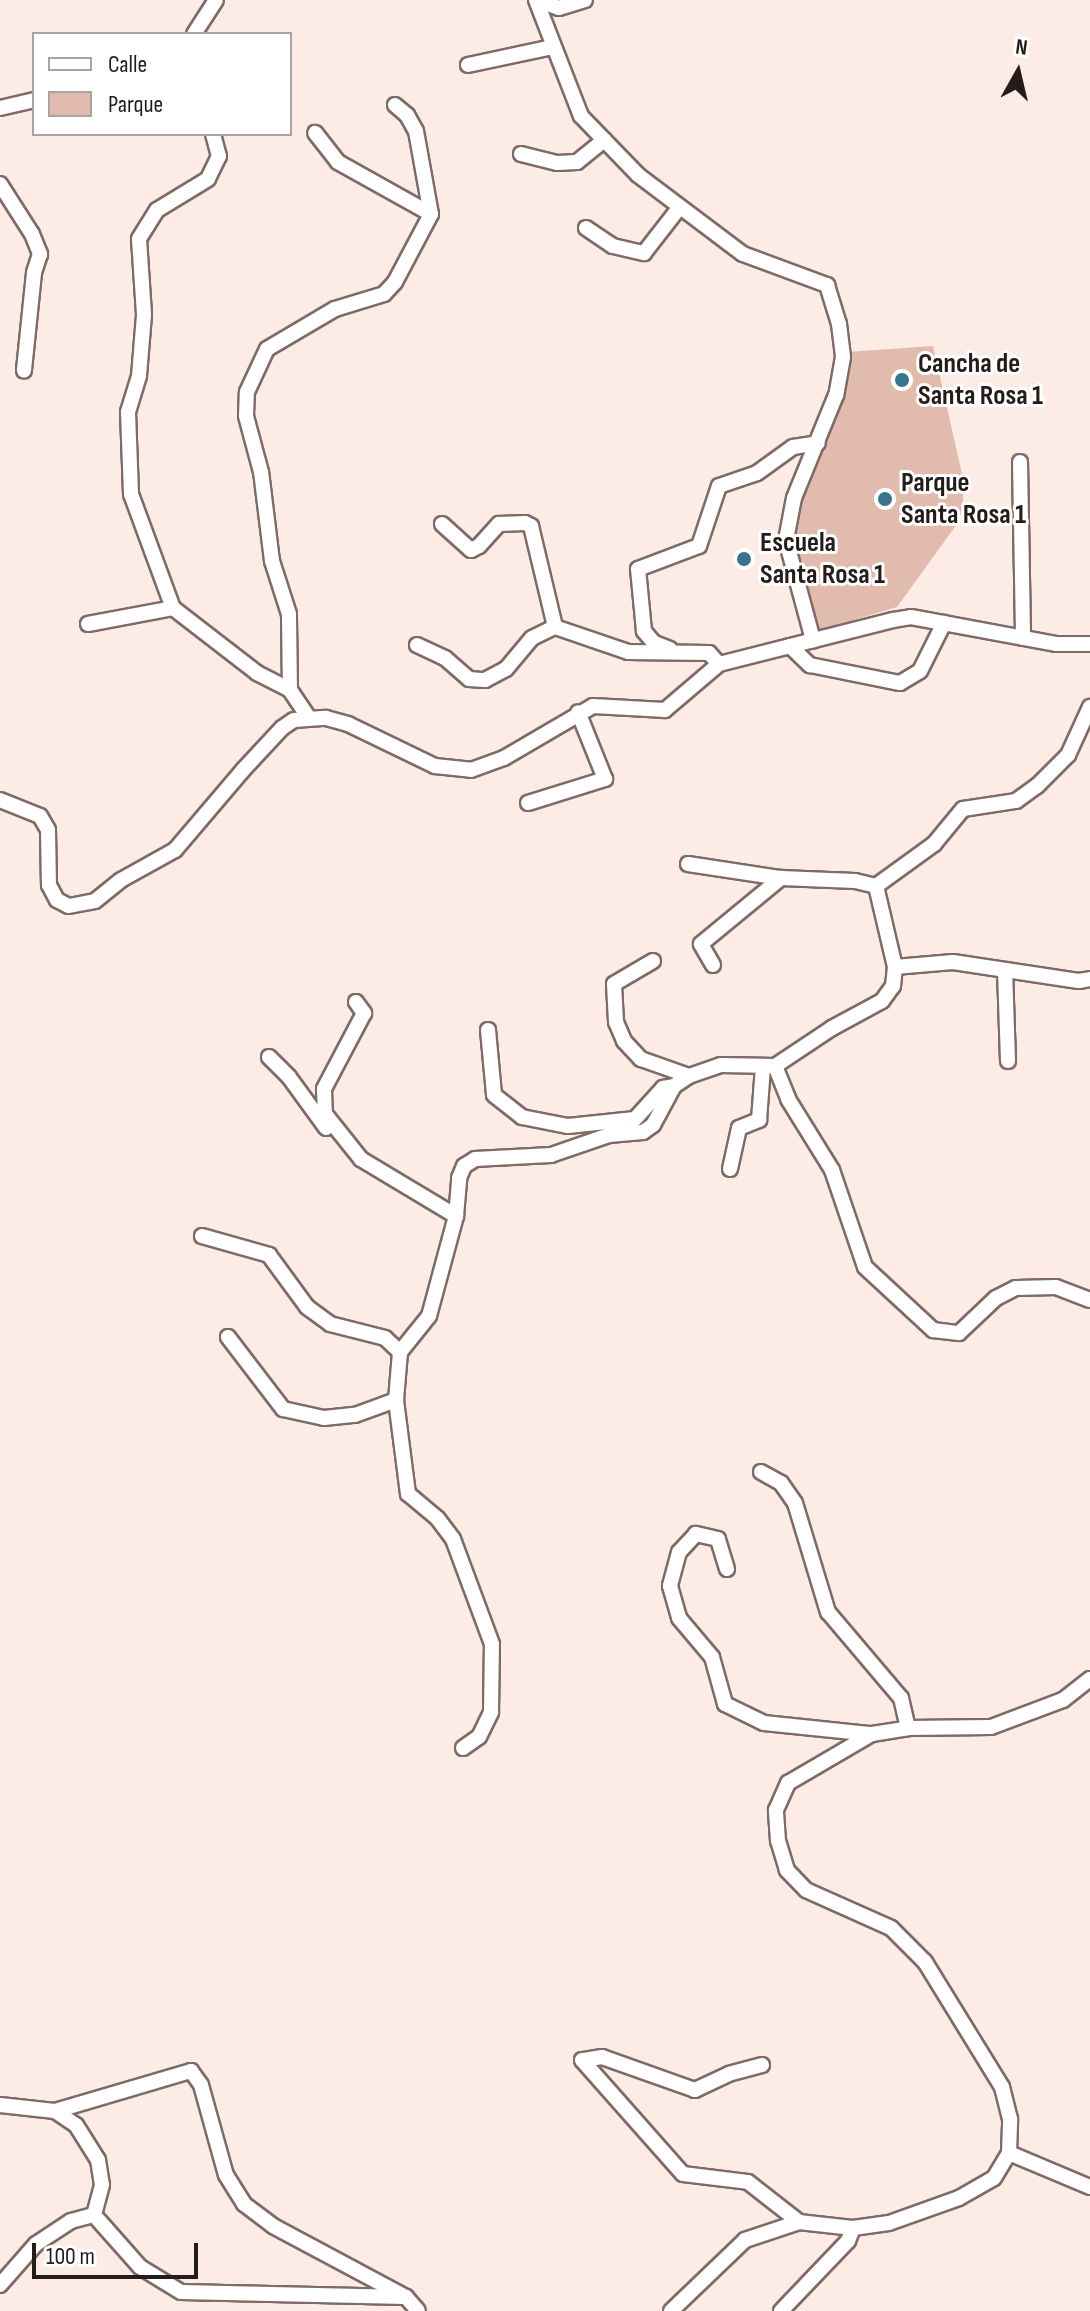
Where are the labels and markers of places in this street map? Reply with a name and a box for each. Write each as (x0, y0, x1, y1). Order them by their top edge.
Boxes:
place label: Cancha de Santa Rosa 1 (918, 347, 1043, 413)
marker: Cancha de Santa Rosa 1 (893, 371, 911, 389)
place label: Parque Santa Rosa 1 (901, 466, 1026, 532)
marker: Parque Santa Rosa 1 (876, 490, 894, 508)
place label: Escuela Santa Rosa 1 (760, 526, 885, 592)
marker: Escuela Santa Rosa 1 (735, 550, 753, 568)

